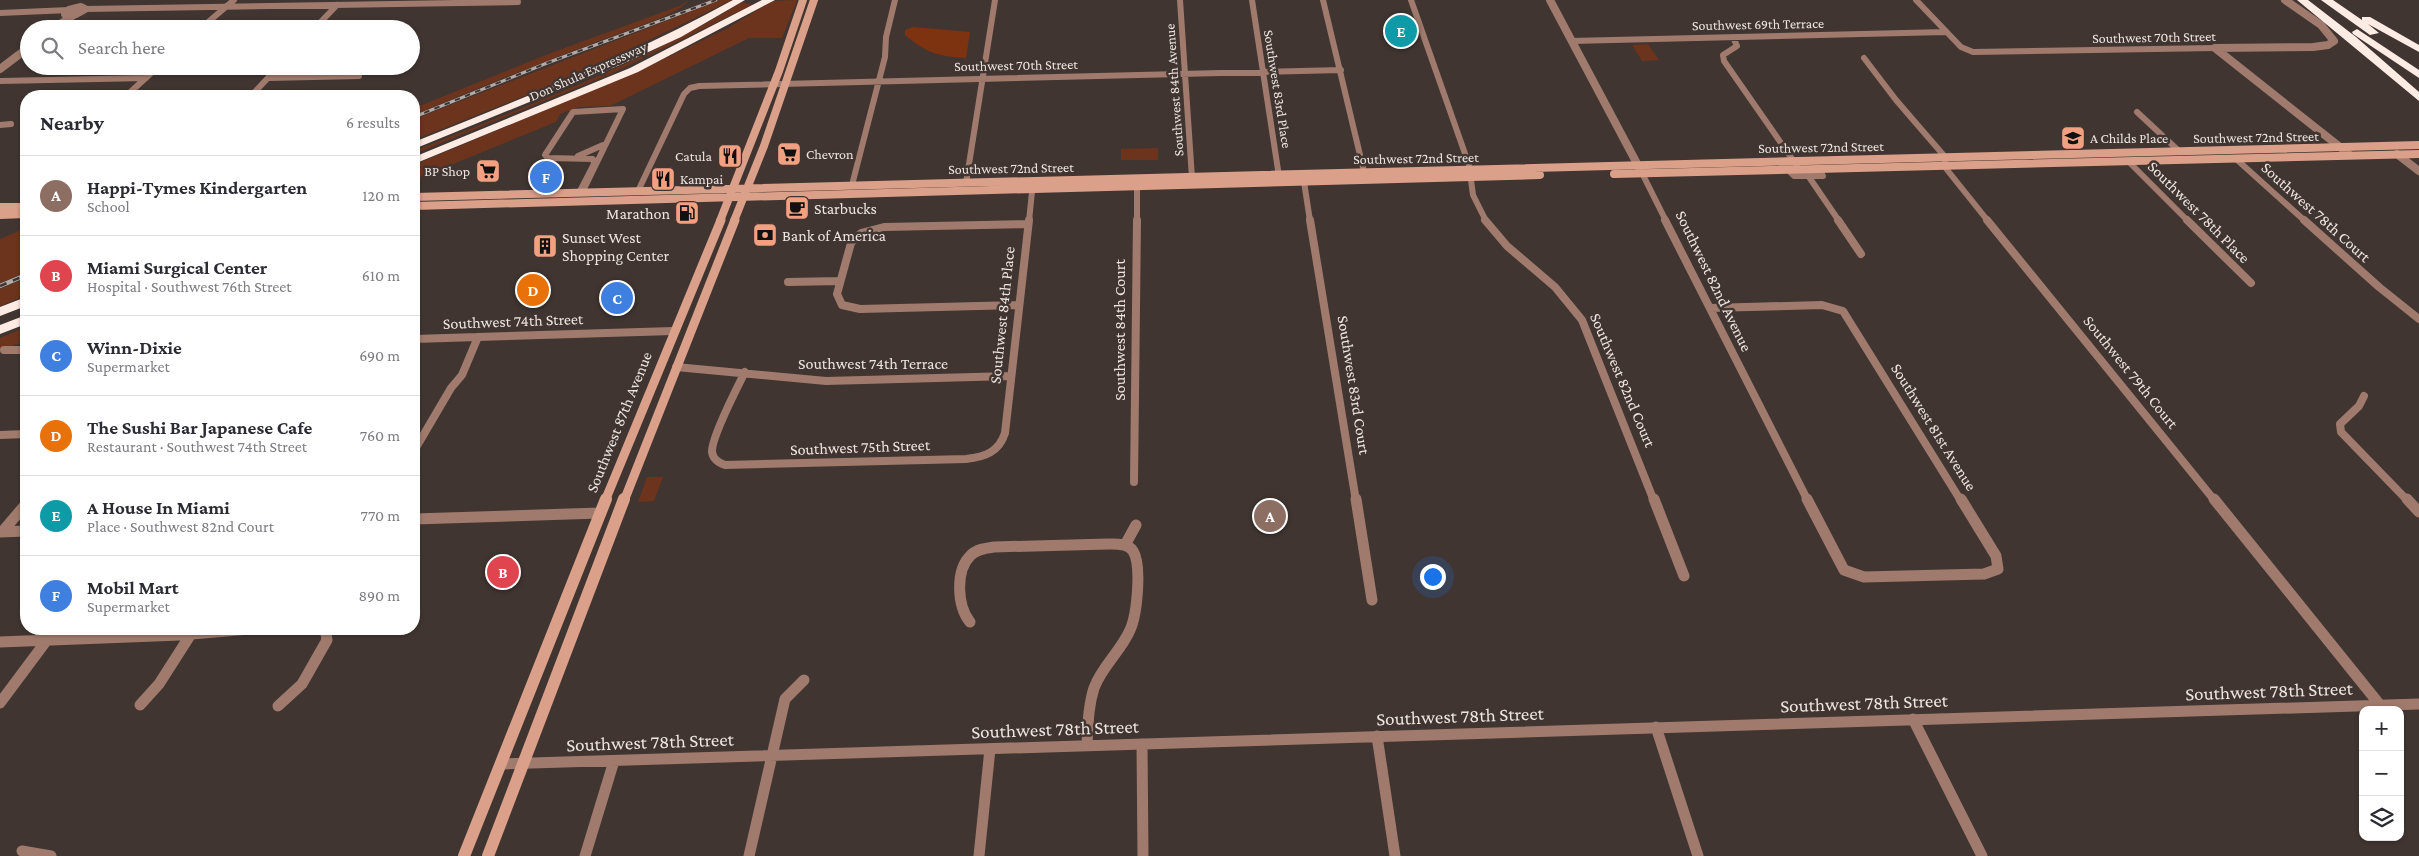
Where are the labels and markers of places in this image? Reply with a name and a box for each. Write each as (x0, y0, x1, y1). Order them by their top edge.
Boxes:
pin: E (1385, 12, 1417, 50)
school or university icon: A Childs Place (2060, 125, 2086, 151)
place label: A Childs Place (2090, 130, 2168, 146)
supermarket icon: Chevron (776, 141, 802, 167)
restaurant icon: Catula (717, 143, 743, 169)
place label: Chevron (806, 146, 854, 162)
place label: Catula (675, 148, 713, 164)
supermarket icon: BP Shop (475, 158, 501, 184)
pin: F (530, 158, 562, 196)
place label: BP Shop (424, 163, 470, 179)
restaurant icon: Kampai (650, 166, 676, 192)
place label: Kampai (680, 171, 723, 187)
cafe icon: Starbucks (784, 195, 810, 221)
fuel station icon: Marathon (674, 200, 700, 226)
place label: Starbucks (814, 200, 877, 217)
place label: Marathon (606, 205, 670, 222)
bank icon: Bank of America (752, 222, 778, 248)
place label: Bank of America (782, 227, 887, 244)
place label: Sunset West Shopping Center (562, 229, 670, 265)
building icon: Sunset West Shopping Center (532, 233, 558, 259)
pin: D (517, 271, 549, 309)
pin: C (601, 279, 633, 317)
pin: A (1254, 497, 1286, 535)
pin: B (487, 553, 519, 591)

